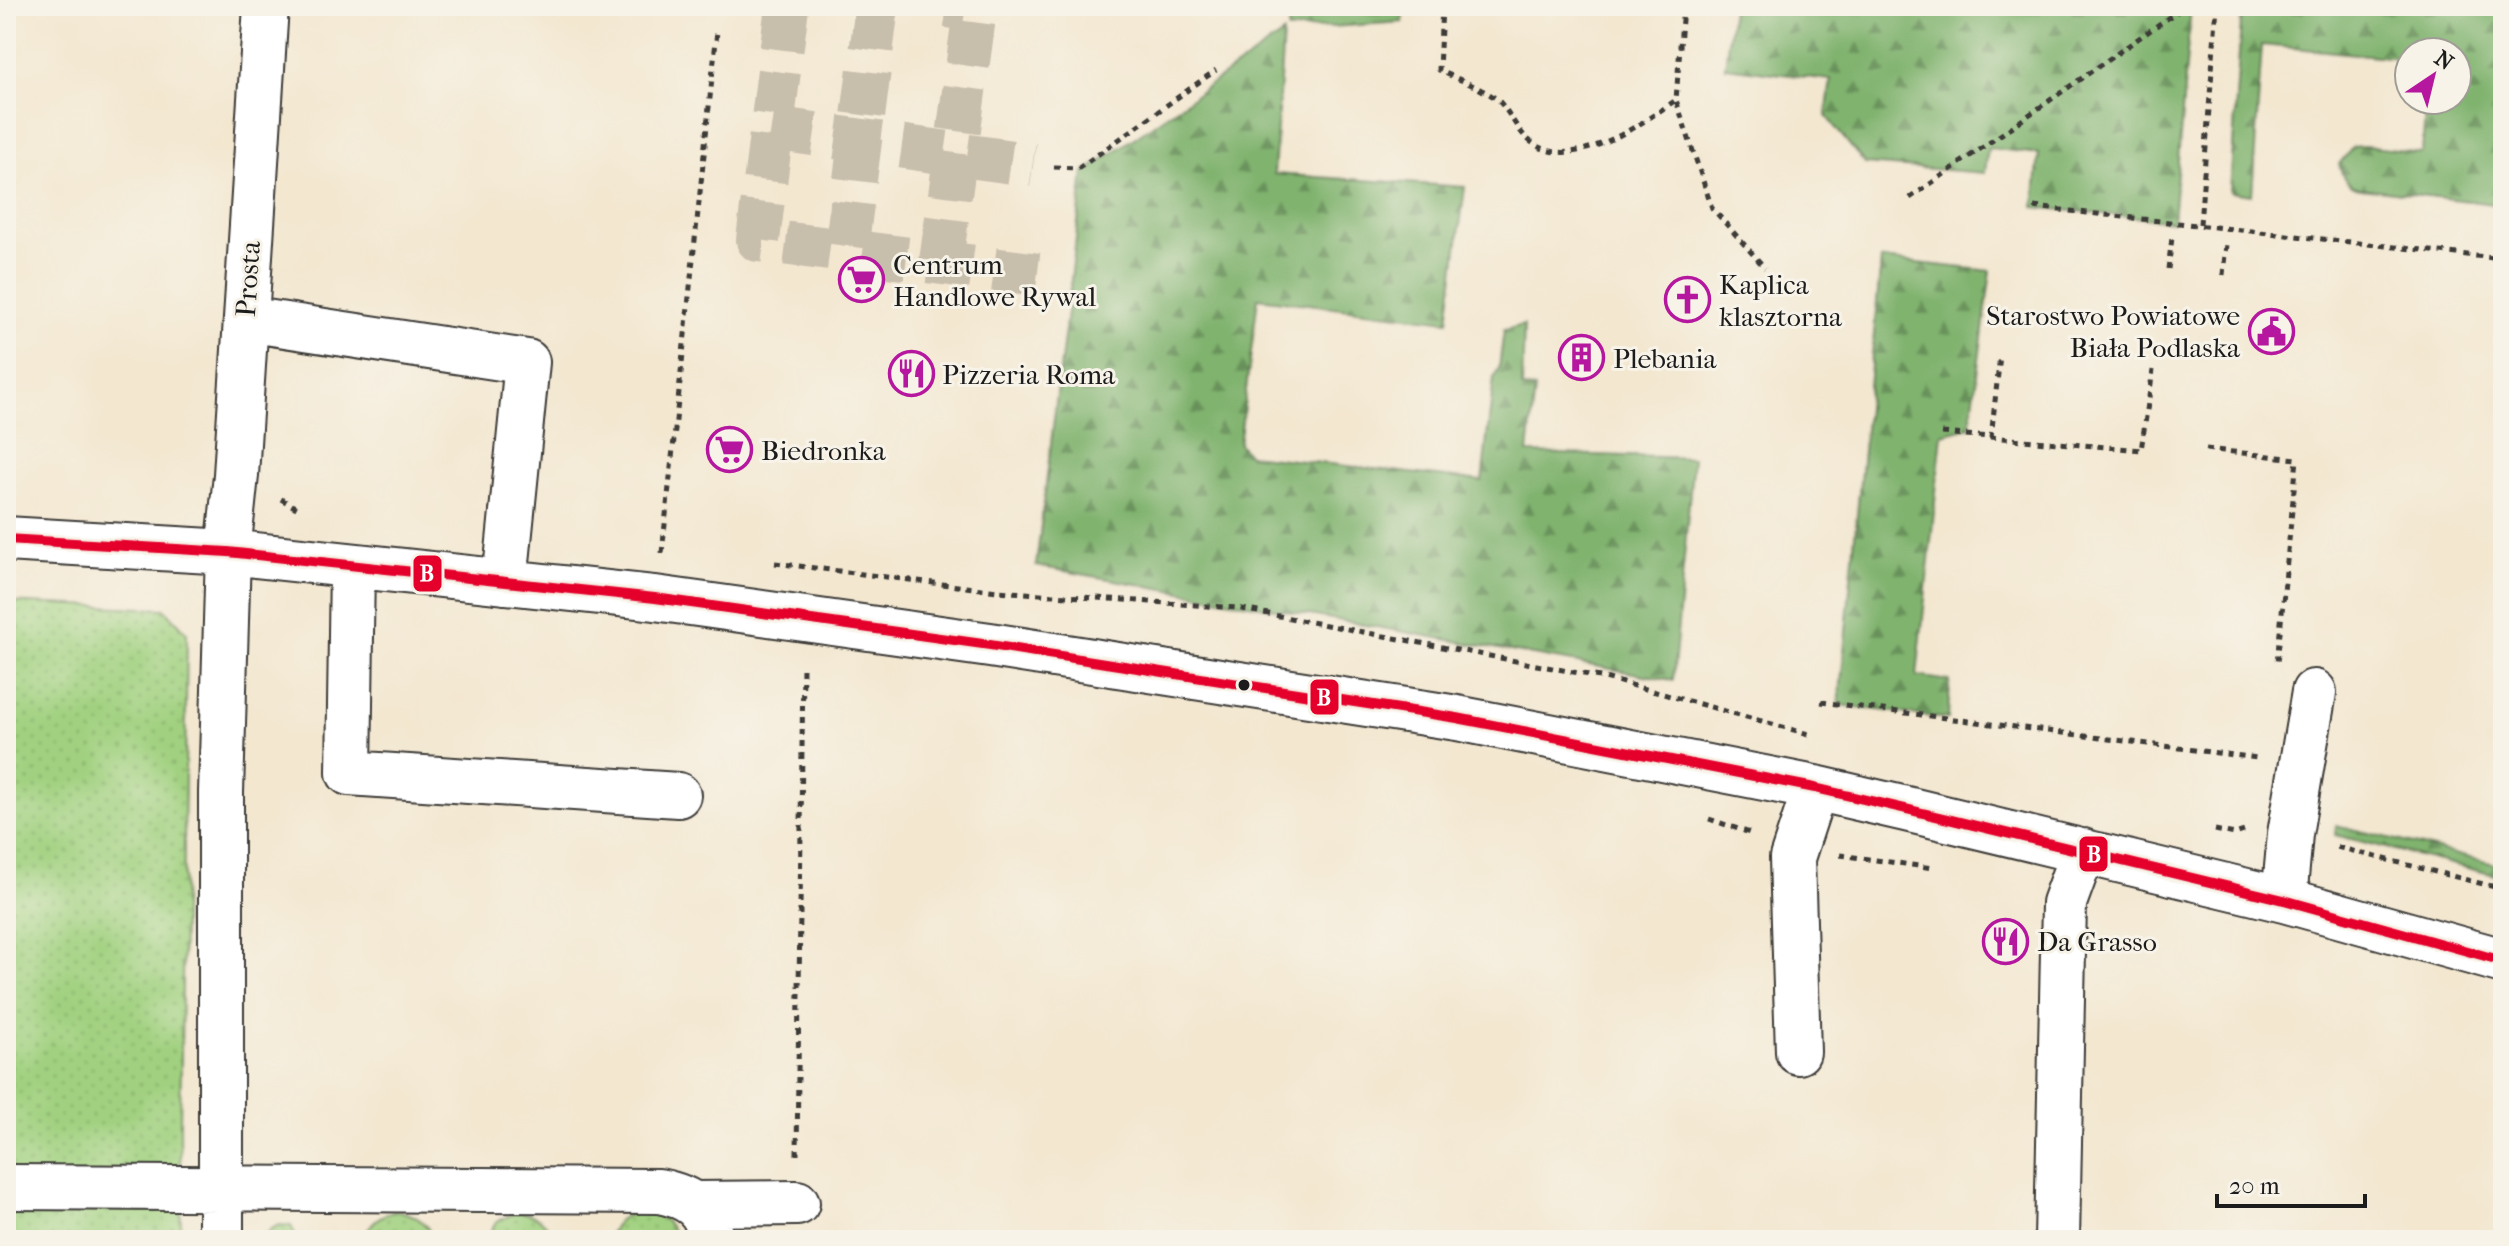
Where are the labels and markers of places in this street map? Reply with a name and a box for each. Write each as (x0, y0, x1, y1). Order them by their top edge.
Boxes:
place label: Centrum Handlowe Rywal (893, 248, 1096, 313)
supermarket icon: Centrum Handlowe Rywal (838, 256, 886, 304)
place label: Kaplica klasztorna (1719, 268, 1843, 333)
church icon: Kaplica klasztorna (1664, 276, 1712, 324)
place label: Starostwo Powiatowe Biała Podlaska (1986, 299, 2241, 364)
public building icon: Starostwo Powiatowe Biała Podlaska (2247, 307, 2295, 355)
building icon: Plebania (1558, 334, 1606, 382)
place label: Plebania (1613, 342, 1717, 375)
restaurant icon: Pizzeria Roma (887, 350, 935, 398)
place label: Pizzeria Roma (942, 358, 1116, 391)
supermarket icon: Biedronka (706, 426, 754, 474)
place label: Biedronka (761, 434, 887, 467)
unlabelled marker (1236, 677, 1252, 693)
restaurant icon: Da Grasso (1982, 917, 2030, 965)
place label: Da Grasso (2037, 925, 2157, 958)

